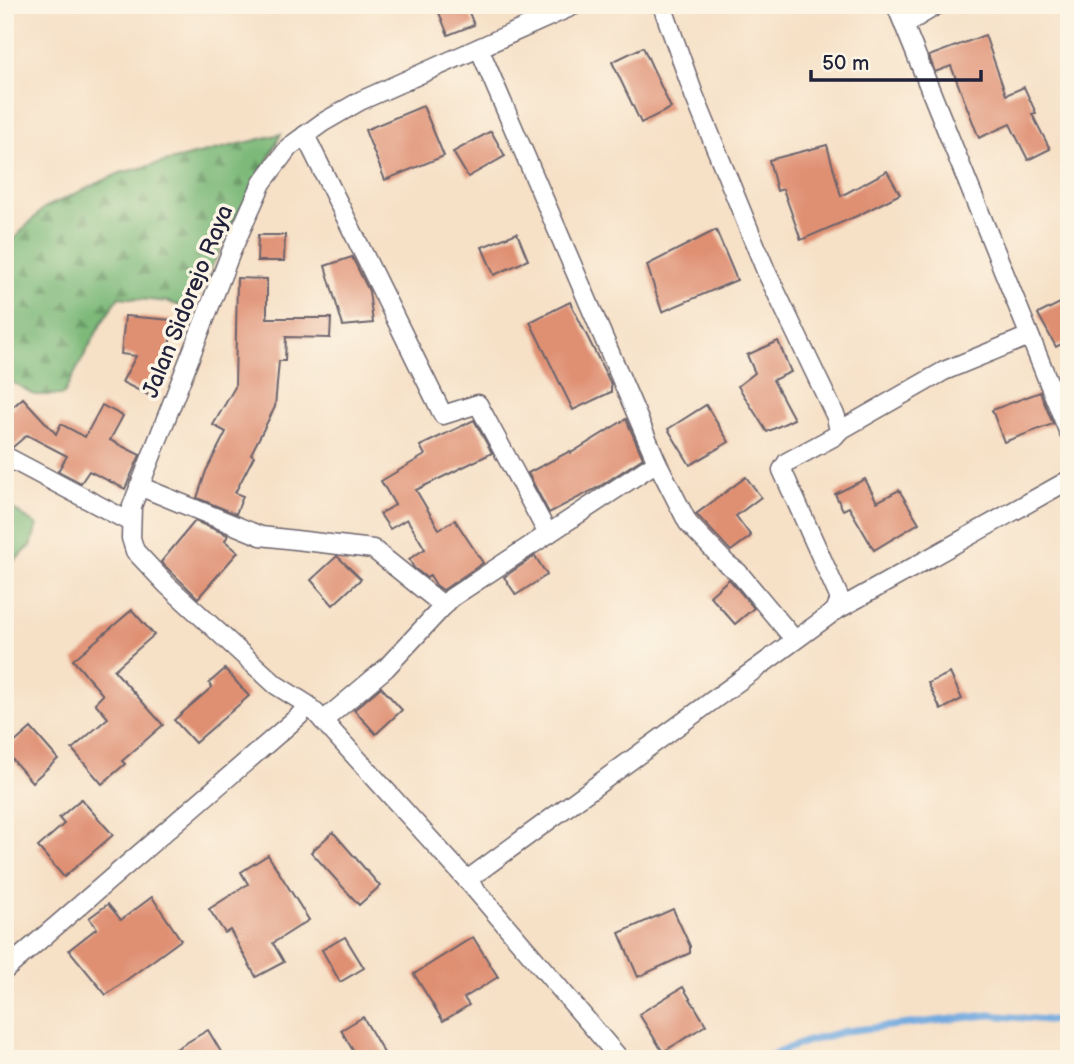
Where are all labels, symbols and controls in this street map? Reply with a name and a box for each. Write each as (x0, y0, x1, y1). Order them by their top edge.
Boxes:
scale bar (811, 38, 981, 82)
text: 50 m (822, 51, 869, 76)
street label: Jalan Sidorejo Raya (137, 201, 239, 402)

